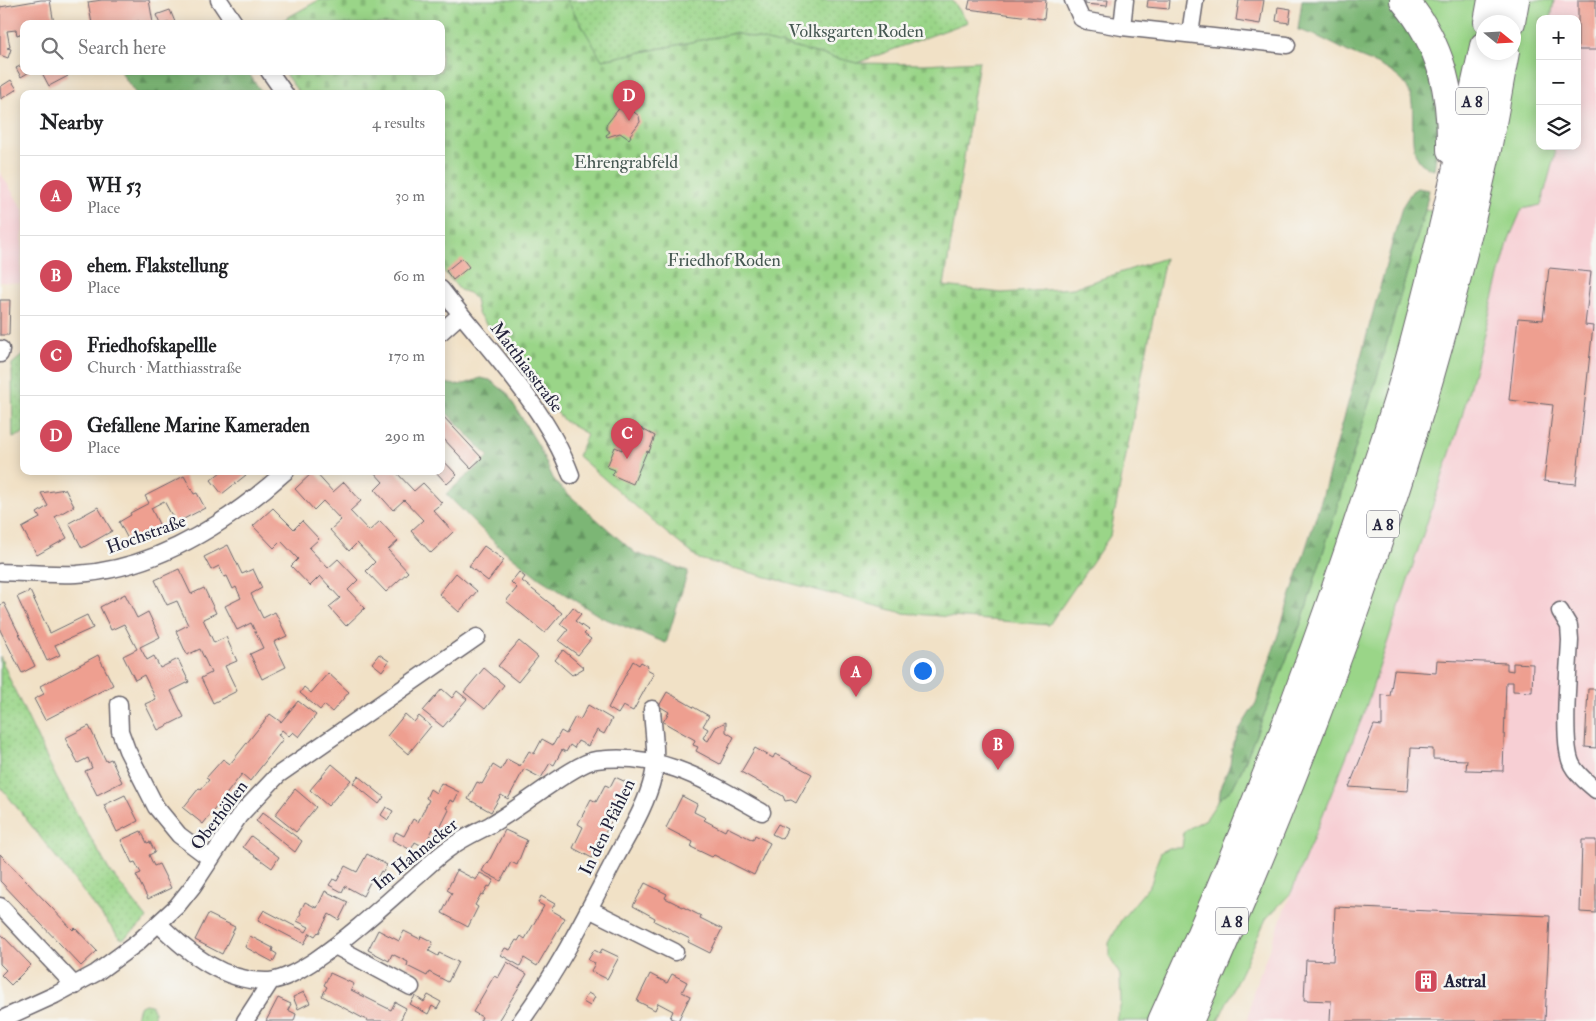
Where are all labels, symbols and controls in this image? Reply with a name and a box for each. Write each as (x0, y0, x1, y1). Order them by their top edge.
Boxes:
north arrow (1476, 15, 1521, 60)
map controls (1536, 15, 1581, 150)
button: + (1536, 15, 1581, 60)
search box (20, 20, 445, 75)
park label: Volksgarten Roden (788, 20, 924, 43)
icon: search (38, 34, 66, 62)
text: Search here (78, 36, 166, 60)
button: − (1536, 60, 1581, 105)
pin: D (613, 80, 645, 121)
road number: A 8 (1456, 88, 1488, 114)
button: layers (1536, 105, 1581, 150)
text: Nearby (40, 109, 103, 136)
text: 4 results (372, 113, 425, 133)
park label: Ehrengrabfeld (574, 151, 678, 174)
text: WH 53 (87, 174, 142, 198)
text: A (51, 186, 61, 206)
text: 30 m (395, 186, 425, 206)
text: Place (87, 198, 120, 218)
park label: Friedhof Roden (667, 249, 781, 272)
text: ehem. Flakstellung (87, 254, 228, 278)
text: B (51, 266, 61, 286)
text: 60 m (393, 266, 425, 286)
text: Place (87, 278, 120, 298)
street label: Matthiasstraße (485, 317, 568, 418)
text: Friedhofskapellle (87, 334, 216, 358)
text: C (50, 346, 62, 366)
text: 170 m (388, 346, 425, 366)
text: Church · Matthiasstraße (87, 358, 241, 378)
text: Gefallene Marine Kameraden (87, 414, 310, 438)
pin: C (611, 418, 643, 459)
text: D (49, 426, 63, 446)
text: 290 m (385, 426, 425, 446)
text: Place (87, 438, 120, 458)
street label: Hochstraße (103, 509, 190, 560)
road number: A 8 (1367, 510, 1399, 538)
pin: A (840, 656, 872, 697)
your location (910, 658, 936, 684)
pin: B (982, 729, 1014, 770)
street label: In den Pfählen (574, 775, 641, 879)
street label: Oberhöllen (186, 776, 253, 855)
street label: Im Hahnacker (368, 813, 463, 896)
road number: A 8 (1216, 908, 1248, 934)
building icon: Astral (1413, 968, 1439, 994)
place label: Astral (1443, 970, 1487, 993)

